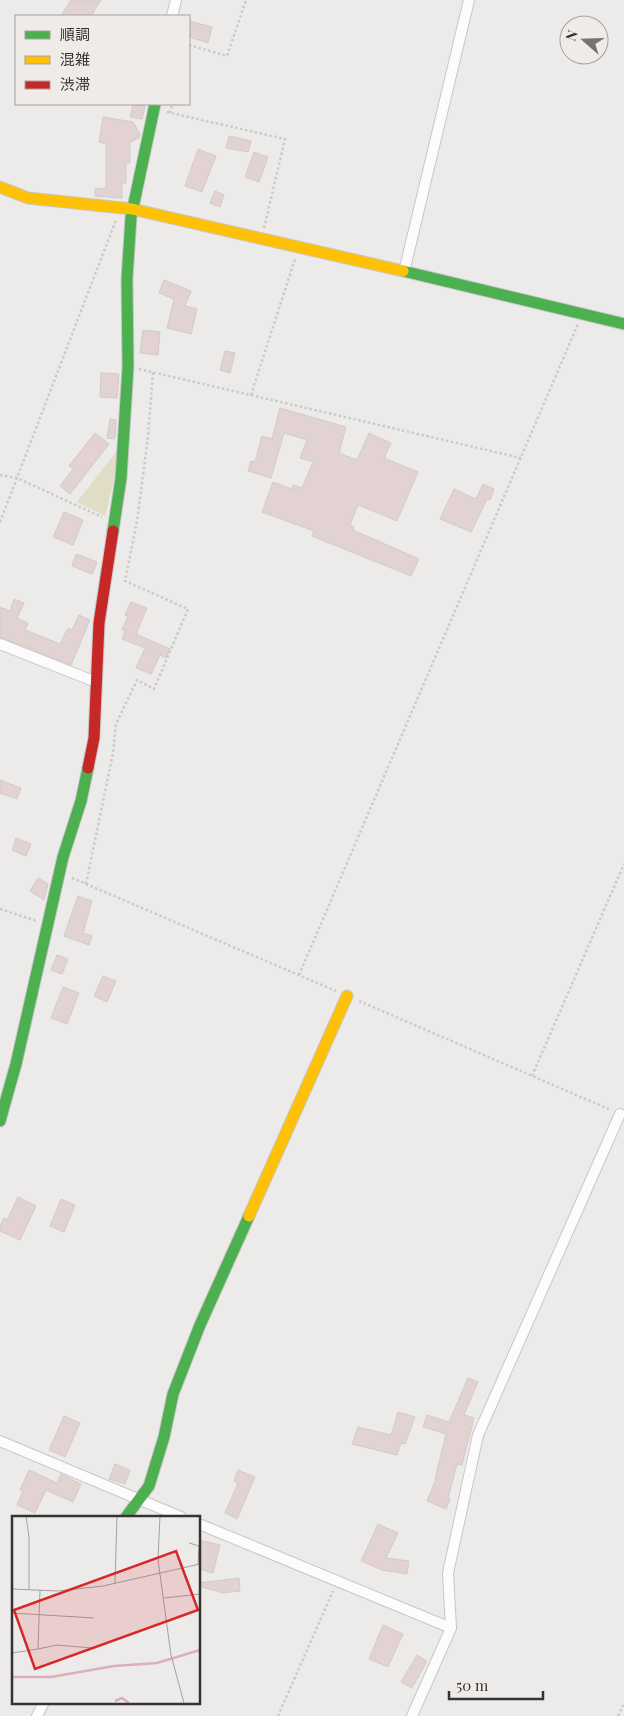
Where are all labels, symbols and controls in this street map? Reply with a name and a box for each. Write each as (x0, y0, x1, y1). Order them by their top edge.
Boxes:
legend (15, 15, 190, 105)
north arrow (559, 15, 609, 65)
text: 順調 (60, 24, 90, 44)
text: N (561, 27, 582, 43)
text: 混雑 (60, 49, 90, 69)
text: 渋滞 (60, 74, 90, 94)
inset map (12, 1516, 200, 1704)
scale bar (449, 1668, 543, 1700)
text: 50 m (456, 1675, 489, 1695)

